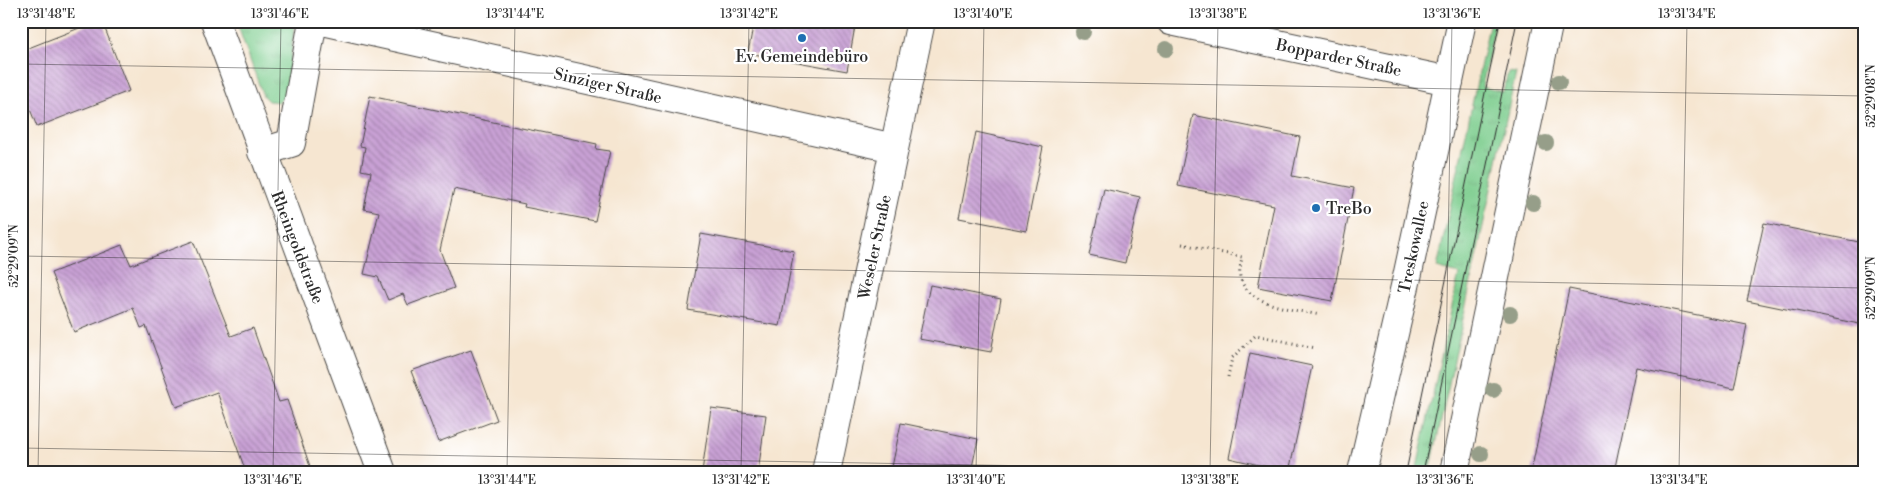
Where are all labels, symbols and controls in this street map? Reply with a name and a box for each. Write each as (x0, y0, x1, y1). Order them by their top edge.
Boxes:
text: 13°31'48"E (17, 7, 75, 22)
text: 13°31'46"E (251, 7, 309, 22)
text: 13°31'44"E (486, 7, 544, 22)
text: 13°31'42"E (720, 7, 778, 22)
text: 13°31'40"E (954, 7, 1012, 22)
text: 13°31'38"E (1189, 7, 1247, 22)
text: 13°31'36"E (1423, 7, 1481, 22)
text: 13°31'34"E (1658, 7, 1716, 22)
marker: Ev. Gemeindebüro (796, 32, 808, 44)
street label: Bopparder Straße (1273, 35, 1403, 81)
place label: Ev. Gemeindebüro (736, 47, 868, 67)
street label: Sinziger Straße (552, 64, 664, 108)
text: 52°29'08"N (1864, 64, 1879, 128)
street label: Rheingoldstraße (266, 188, 328, 307)
street label: Weseler Straße (854, 193, 896, 302)
place label: TreBo (1326, 199, 1372, 219)
street label: Treskowallee (1394, 199, 1434, 295)
marker: TreBo (1310, 202, 1322, 214)
text: 52°29'09"N (7, 224, 22, 288)
text: 52°29'09"N (1864, 256, 1879, 320)
text: 13°31'46"E (244, 473, 302, 488)
text: 13°31'44"E (478, 473, 536, 488)
text: 13°31'42"E (712, 473, 770, 488)
text: 13°31'40"E (947, 473, 1005, 488)
text: 13°31'38"E (1181, 473, 1239, 488)
text: 13°31'36"E (1416, 473, 1474, 488)
text: 13°31'34"E (1650, 473, 1708, 488)

